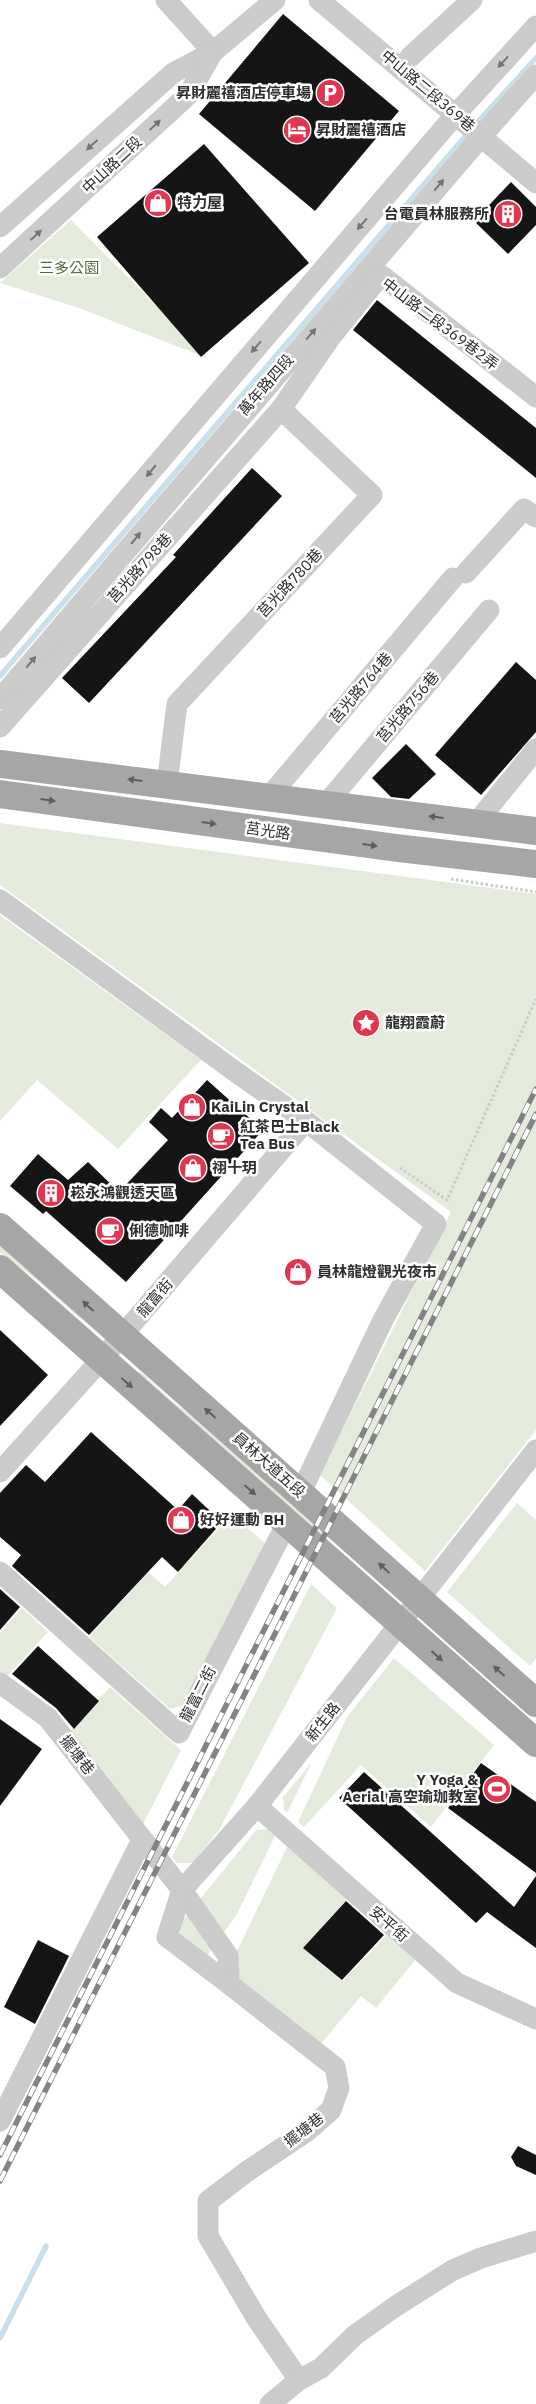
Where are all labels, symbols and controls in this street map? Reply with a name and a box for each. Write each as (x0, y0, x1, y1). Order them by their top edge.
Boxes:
street label: 中山路二段369巷 (377, 46, 479, 136)
one-way arrow (498, 55, 509, 68)
parking icon: 昇財麗禧酒店停車場 (315, 78, 345, 108)
place label: 昇財麗禧酒店停車場 (176, 83, 311, 102)
hotel icon: 昇財麗禧酒店 (282, 115, 312, 145)
one-way arrow (149, 119, 161, 131)
place label: 昇財麗禧酒店 (316, 120, 406, 139)
street label: 中山路二段 (78, 132, 146, 197)
one-way arrow (87, 139, 99, 151)
one-way arrow (434, 178, 445, 191)
shop icon: 特力屋 (143, 188, 173, 218)
place label: 特力屋 (177, 193, 222, 212)
building icon: 台電員林服務所 (493, 199, 523, 229)
place label: 台電員林服務所 (384, 204, 489, 223)
one-way arrow (357, 218, 368, 230)
one-way arrow (29, 229, 41, 241)
park label: 三多公園 (39, 258, 99, 277)
street label: 中山路二段369巷2弄 (378, 274, 502, 374)
one-way arrow (305, 328, 316, 341)
one-way arrow (251, 341, 262, 353)
street label: 萬年路四段 (234, 350, 297, 419)
one-way arrow (146, 465, 157, 477)
street label: 莒光路798巷 (103, 529, 176, 606)
one-way arrow (131, 531, 142, 544)
street label: 莒光路780巷 (253, 544, 326, 621)
street label: 莒光路764巷 (325, 648, 396, 727)
one-way arrow (26, 655, 37, 668)
street label: 莒光路756巷 (372, 667, 443, 746)
one-way arrow (127, 776, 143, 784)
one-way arrow (41, 797, 57, 805)
one-way arrow (427, 813, 443, 821)
street label: 莒光路 (244, 818, 292, 843)
one-way arrow (202, 819, 218, 827)
one-way arrow (363, 841, 379, 849)
place icon: 龍翔霞蔚 (351, 1008, 381, 1038)
place label: 龍翔霞蔚 (385, 1013, 445, 1032)
shop icon: KaiLin Crystal (177, 1092, 207, 1122)
place label: KaiLin Crystal (211, 1097, 309, 1116)
place label: 紅茶巴士Black Tea Bus (240, 1117, 340, 1153)
cafe icon: 紅茶巴士Black Tea Bus (206, 1121, 236, 1151)
shop icon: 祤十玥 (178, 1153, 208, 1183)
place label: 祤十玥 (212, 1158, 257, 1177)
building icon: 崧永鴻觀透天區 (36, 1178, 66, 1208)
place label: 崧永鴻觀透天區 (70, 1183, 175, 1202)
cafe icon: 俐德咖啡 (95, 1216, 125, 1246)
place label: 俐德咖啡 (129, 1221, 189, 1240)
shop icon: 員林龍燈觀光夜市 (283, 1257, 313, 1287)
place label: 員林龍燈觀光夜市 (317, 1262, 437, 1281)
street label: 龍富街 (133, 1274, 177, 1321)
one-way arrow (82, 1300, 94, 1312)
one-way arrow (121, 1377, 133, 1389)
one-way arrow (204, 1408, 217, 1419)
street label: 員林大道五段 (229, 1428, 310, 1501)
one-way arrow (243, 1484, 255, 1496)
shop icon: 好好運動 BH (166, 1505, 196, 1535)
place label: 好好運動 BH (200, 1510, 284, 1529)
one-way arrow (378, 1562, 390, 1574)
one-way arrow (431, 1650, 443, 1662)
street label: 龍富二街 (175, 1663, 220, 1725)
one-way arrow (494, 1665, 506, 1677)
street label: 新生路 (301, 1698, 344, 1745)
street label: 擺塘巷 (56, 1731, 99, 1778)
place label: Y Yoga & Aerial 高空瑜珈教室 (342, 1770, 478, 1806)
sports icon: Y Yoga & Aerial 高空瑜珈教室 (482, 1774, 512, 1804)
street label: 安平街 (366, 1902, 413, 1946)
street label: 擺塘巷 (280, 2108, 327, 2151)

